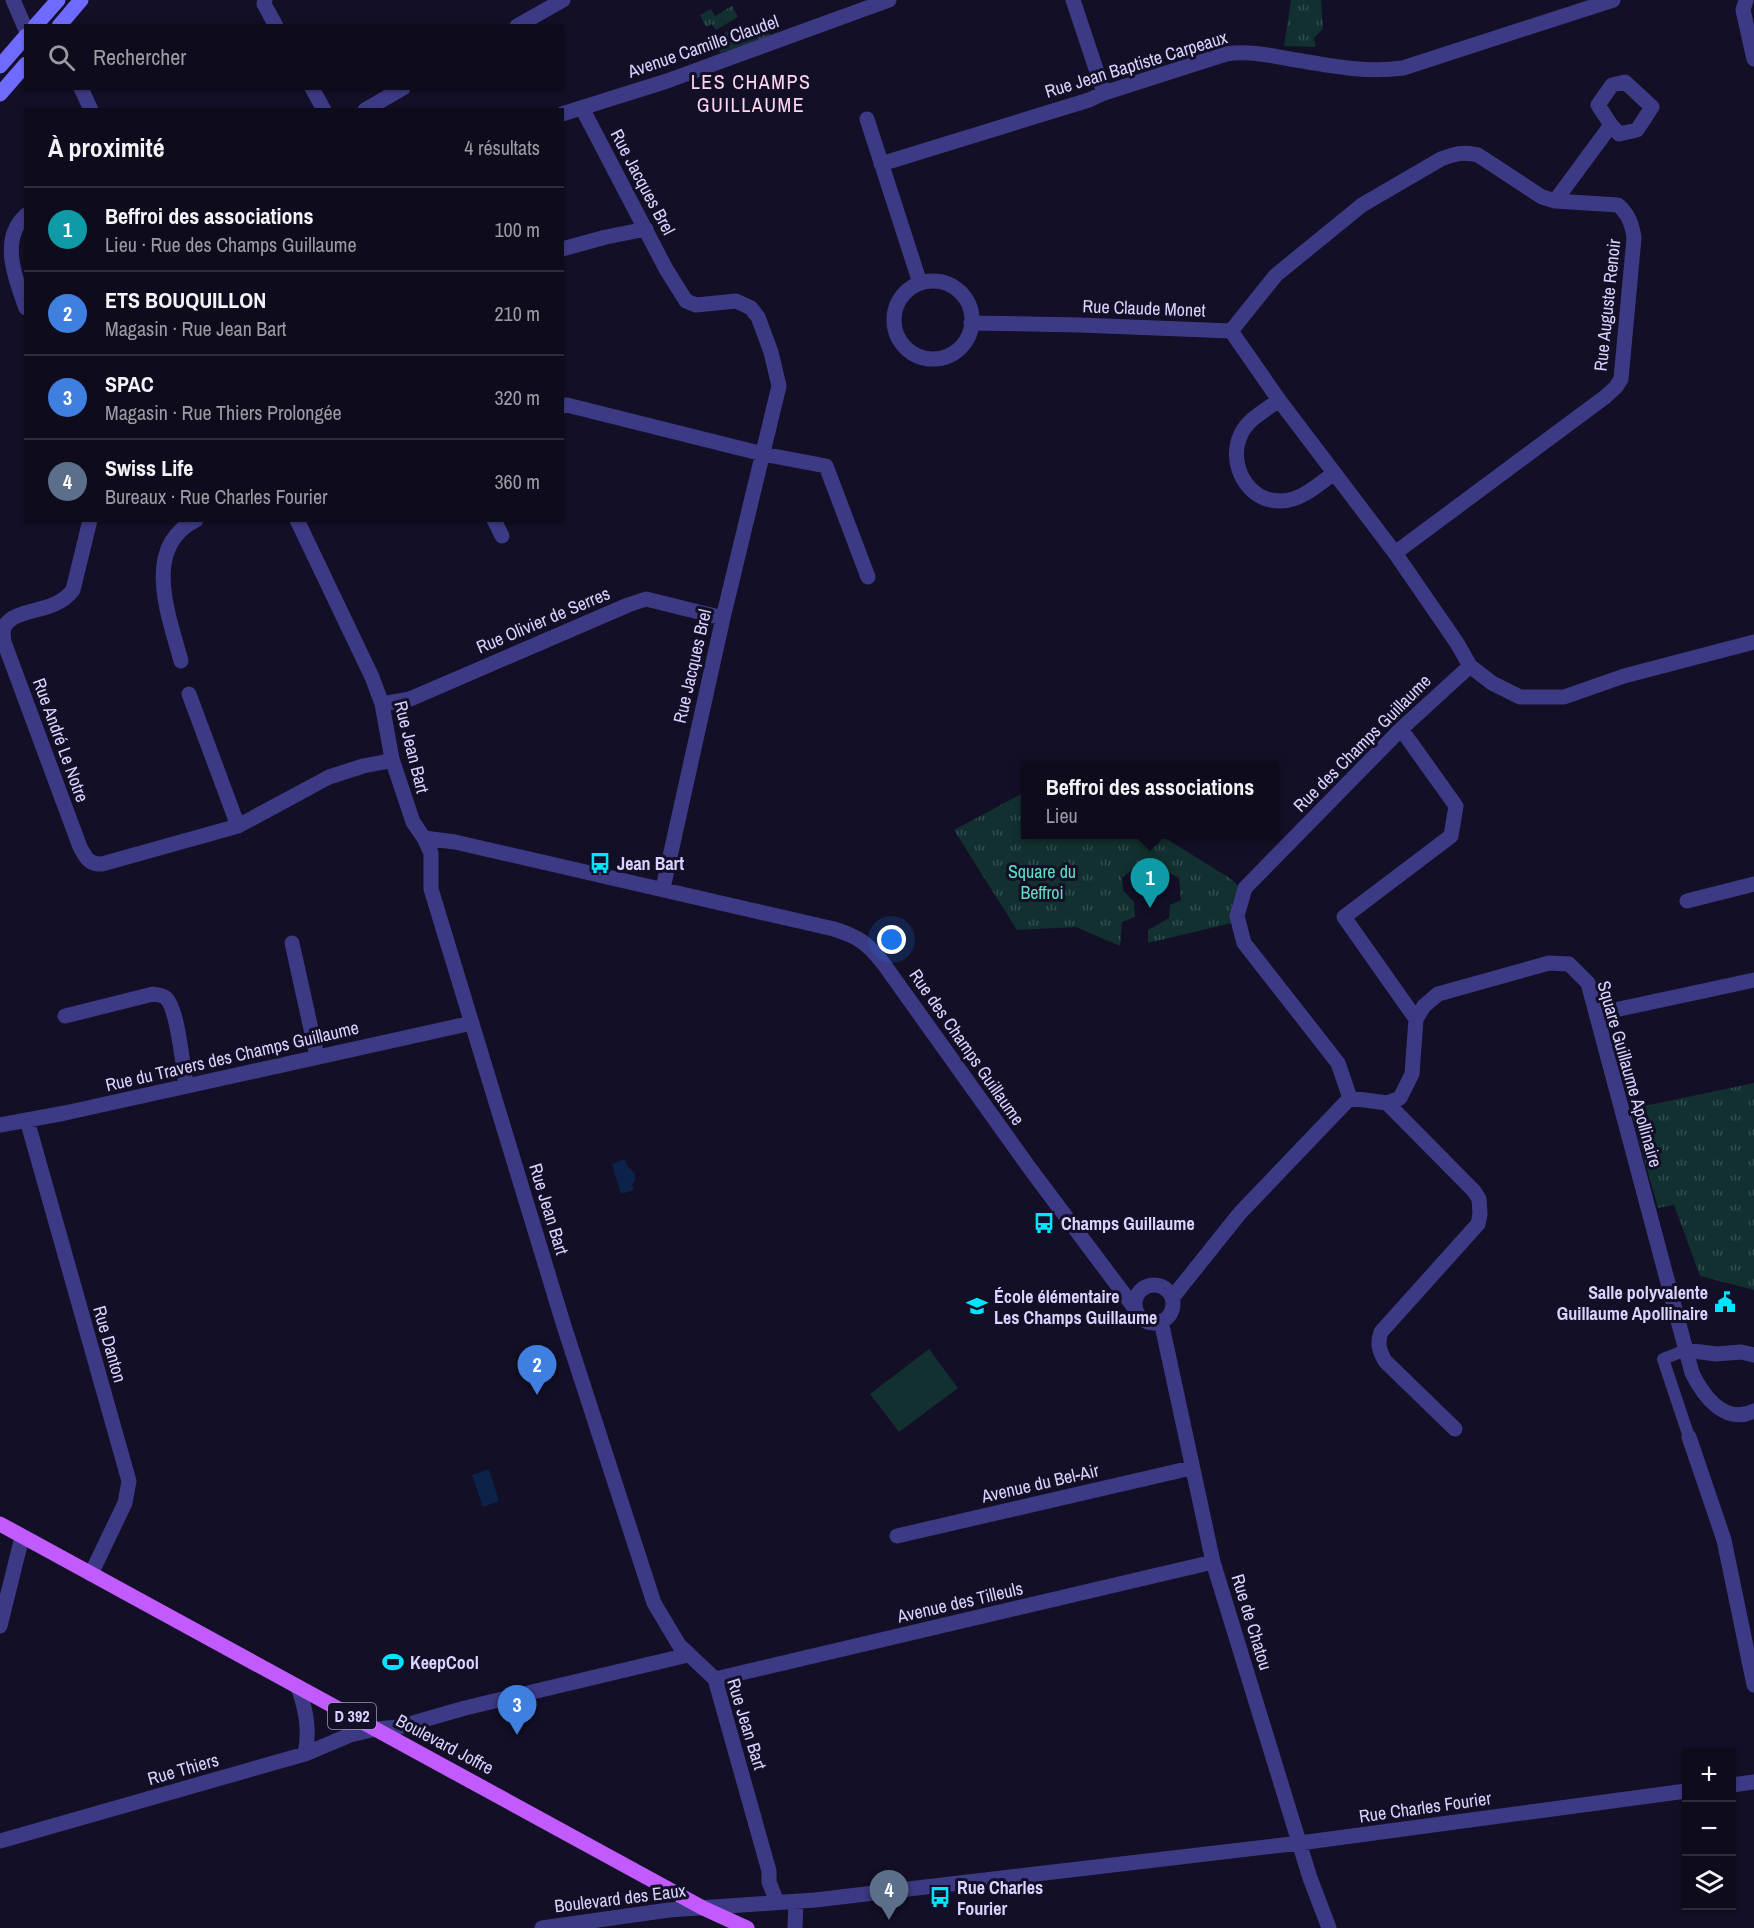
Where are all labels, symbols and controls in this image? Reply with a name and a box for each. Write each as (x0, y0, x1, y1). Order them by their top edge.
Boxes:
street label: Avenue Camille Claudel (623, 8, 782, 84)
search box (24, 24, 564, 90)
street label: Rue Jean Baptiste Carpeaux (1042, 24, 1231, 104)
icon: search (45, 41, 78, 74)
text: Rechercher (93, 42, 186, 72)
district label: LES CHAMPS GUILLAUME (691, 68, 811, 118)
street label: Rue Jacques Brel (605, 125, 681, 239)
text: À proximité (48, 130, 165, 165)
text: 4 résultats (464, 134, 540, 161)
text: Beffroi des associations (105, 201, 314, 231)
text: 1 (63, 216, 72, 243)
text: 100 m (494, 216, 540, 243)
text: Lieu · Rue des Champs Guillaume (105, 231, 357, 258)
street label: Rue Auguste Renoir (1588, 238, 1626, 372)
text: ETS BOUQUILLON (105, 285, 266, 315)
street label: Rue Claude Monet (1082, 293, 1206, 323)
text: 2 (63, 300, 72, 327)
text: 210 m (494, 300, 540, 327)
text: Magasin · Rue Jean Bart (105, 315, 286, 342)
text: SPAC (105, 369, 154, 399)
text: 3 (63, 384, 72, 411)
text: 320 m (494, 384, 540, 411)
text: Magasin · Rue Thiers Prolongée (105, 399, 342, 426)
text: Swiss Life (105, 453, 193, 483)
text: 4 (63, 468, 72, 495)
text: 360 m (494, 468, 540, 495)
text: Bureaux · Rue Charles Fourier (105, 483, 328, 510)
street label: Rue Olivier de Serres (472, 581, 614, 659)
street label: Rue Jacques Brel (667, 606, 717, 726)
street label: Rue des Champs Guillaume (1288, 669, 1436, 817)
street label: Rue André Le Notre (27, 674, 95, 806)
street label: Rue Jean Bart (388, 698, 436, 796)
popup (1021, 761, 1279, 839)
text: Beffroi des associations (1046, 772, 1254, 802)
text: Lieu (1046, 802, 1078, 829)
bus stop icon: Jean Bart (588, 851, 612, 875)
place label: Jean Bart (617, 851, 684, 876)
pin: 1 (1130, 858, 1170, 908)
park label: Square du Beffroi (1008, 859, 1076, 905)
your location (877, 925, 906, 954)
street label: Rue des Champs Guillaume (904, 964, 1030, 1130)
street label: Square Guillaume Apollinaire (1591, 978, 1669, 1170)
street label: Rue du Travers des Champs Guillaume (103, 1015, 361, 1097)
street label: Rue Jean Bart (523, 1160, 575, 1258)
bus stop icon: Champs Guillaume (1032, 1211, 1056, 1235)
place label: Champs Guillaume (1061, 1211, 1195, 1236)
place label: Salle polyvalente Guillaume Apollinaire (1557, 1280, 1708, 1326)
place label: École élémentaire Les Champs Guillaume (994, 1284, 1157, 1330)
public building icon: Salle polyvalente Guillaume Apollinaire (1713, 1290, 1737, 1314)
school or university icon: École élémentaire Les Champs Guillaume (965, 1294, 989, 1318)
street label: Rue Danton (87, 1303, 133, 1385)
pin: 2 (518, 1346, 556, 1395)
street label: Avenue du Bel-Air (978, 1457, 1101, 1509)
street label: Rue de Chatou (1226, 1571, 1278, 1673)
street label: Avenue des Tilleuls (894, 1575, 1025, 1629)
sports icon: KeepCool (381, 1650, 405, 1674)
place label: KeepCool (410, 1650, 479, 1675)
street label: Rue Jean Bart (721, 1675, 773, 1773)
pin: 3 (498, 1686, 536, 1735)
road number: D 392 (328, 1703, 376, 1729)
street label: Boulevard Joffre (392, 1708, 498, 1780)
street label: Rue Thiers (145, 1747, 221, 1791)
map controls (1682, 1748, 1736, 1910)
button: + (1682, 1748, 1736, 1802)
street label: Rue Charles Fourier (1357, 1785, 1493, 1829)
button: − (1682, 1802, 1736, 1856)
button: layers (1682, 1856, 1736, 1910)
pin: 4 (870, 1870, 908, 1920)
place label: Rue Charles Fourier (957, 1875, 1043, 1921)
street label: Boulevard des Eaux (553, 1877, 688, 1918)
bus stop icon: Rue Charles Fourier (928, 1885, 952, 1909)

